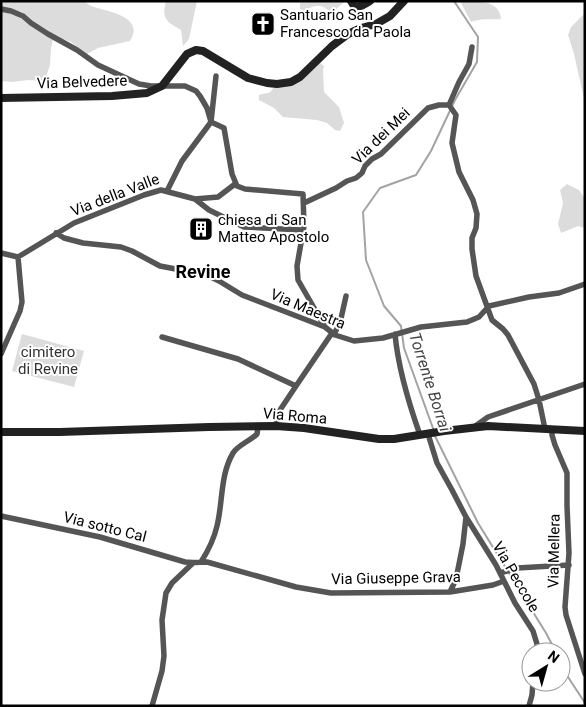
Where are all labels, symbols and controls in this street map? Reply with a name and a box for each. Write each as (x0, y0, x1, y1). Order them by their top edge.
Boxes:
place label: Santuario San Francesco da Paola (280, 6, 411, 41)
church icon: Santuario San Francesco da Paola (250, 11, 276, 37)
street label: Via Belvedere (36, 71, 128, 93)
street label: Via dei Mei (348, 104, 414, 168)
street label: Via della Valle (68, 170, 162, 220)
place label: chiesa di San Matteo Apostolo (218, 211, 329, 246)
building icon: chiesa di San Matteo Apostolo (188, 216, 214, 242)
district label: Revine (176, 261, 231, 282)
street label: Via Maestra (268, 285, 348, 333)
water label: Torrente Borrai (405, 330, 455, 434)
park label: cimitero di Revine (18, 343, 78, 378)
street label: Via Roma (262, 404, 328, 428)
street label: Via sotto Cal (62, 508, 148, 546)
street label: Via Mellera (544, 514, 564, 588)
street label: Via Peccole (489, 539, 543, 615)
street label: Via Giuseppe Grava (331, 568, 461, 588)
north arrow (521, 642, 571, 692)
text: N (545, 647, 563, 666)

